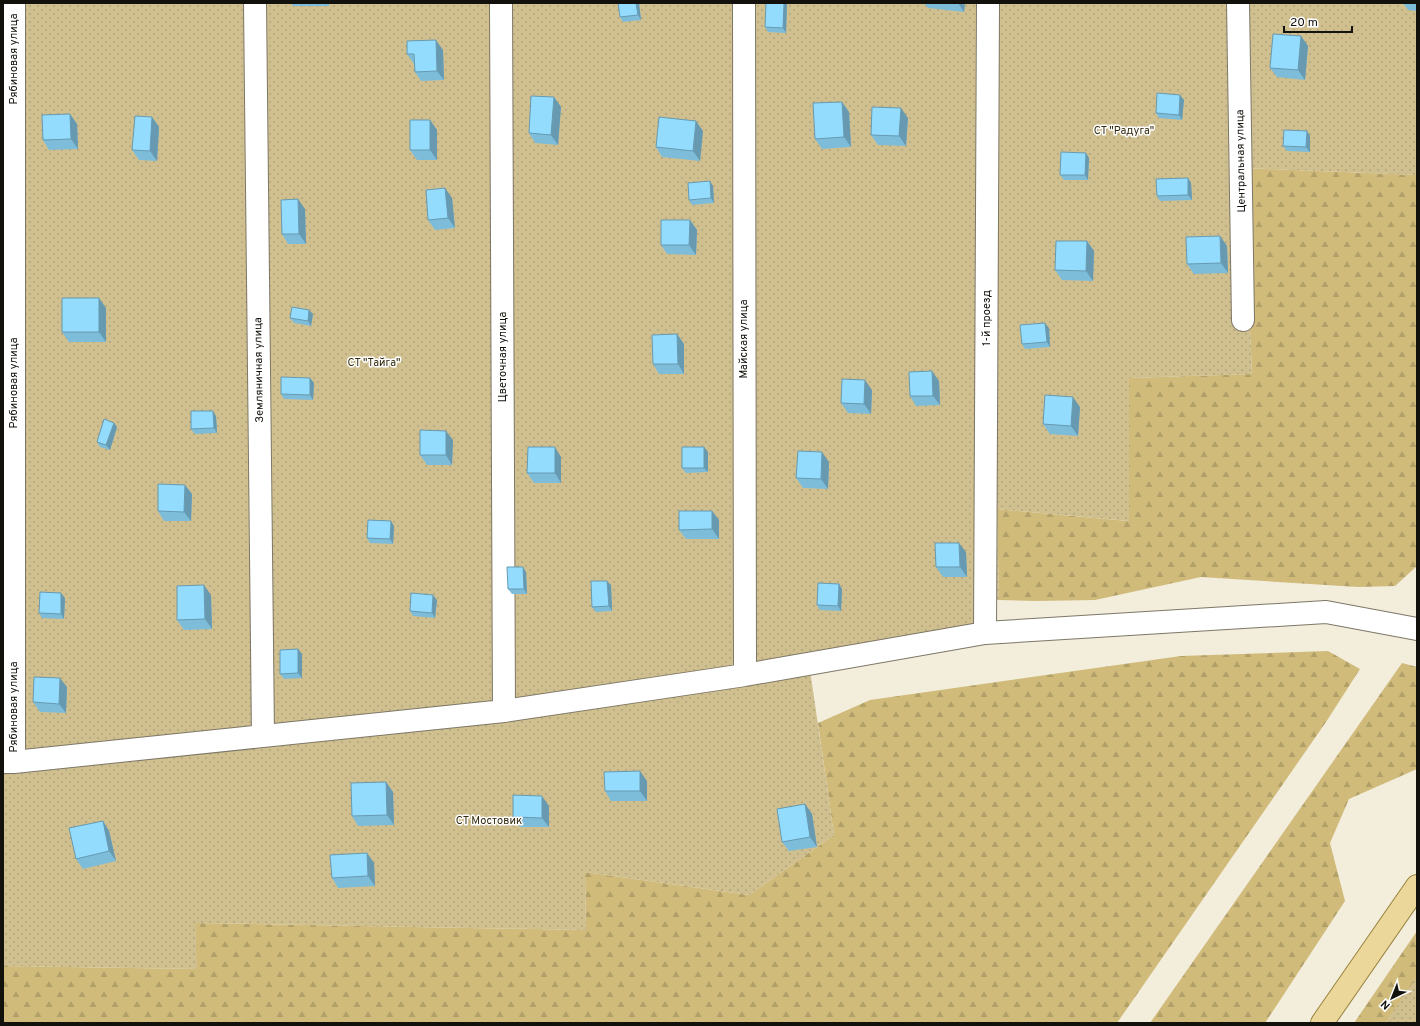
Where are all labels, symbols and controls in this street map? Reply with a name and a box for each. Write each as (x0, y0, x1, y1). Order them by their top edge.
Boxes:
scale bar (1284, 8, 1352, 34)
street label: Рябиновая улица (7, 13, 21, 105)
text: 20 m (1290, 15, 1318, 31)
street label: Центральная улица (1233, 109, 1249, 213)
park label: СТ "Радуга" (1094, 124, 1154, 138)
street label: 1-й проезд (980, 290, 994, 346)
street label: Майская улица (737, 299, 751, 378)
street label: Цветочная улица (496, 311, 510, 402)
street label: Земляничная улица (251, 317, 267, 423)
street label: Рябиновая улица (7, 337, 21, 429)
park label: СТ "Тайга" (348, 356, 400, 370)
street label: Рябиновая улица (7, 661, 21, 753)
park label: СТ Мостовик (456, 814, 522, 828)
north arrow (1372, 978, 1412, 1018)
text: N (1378, 997, 1394, 1012)

